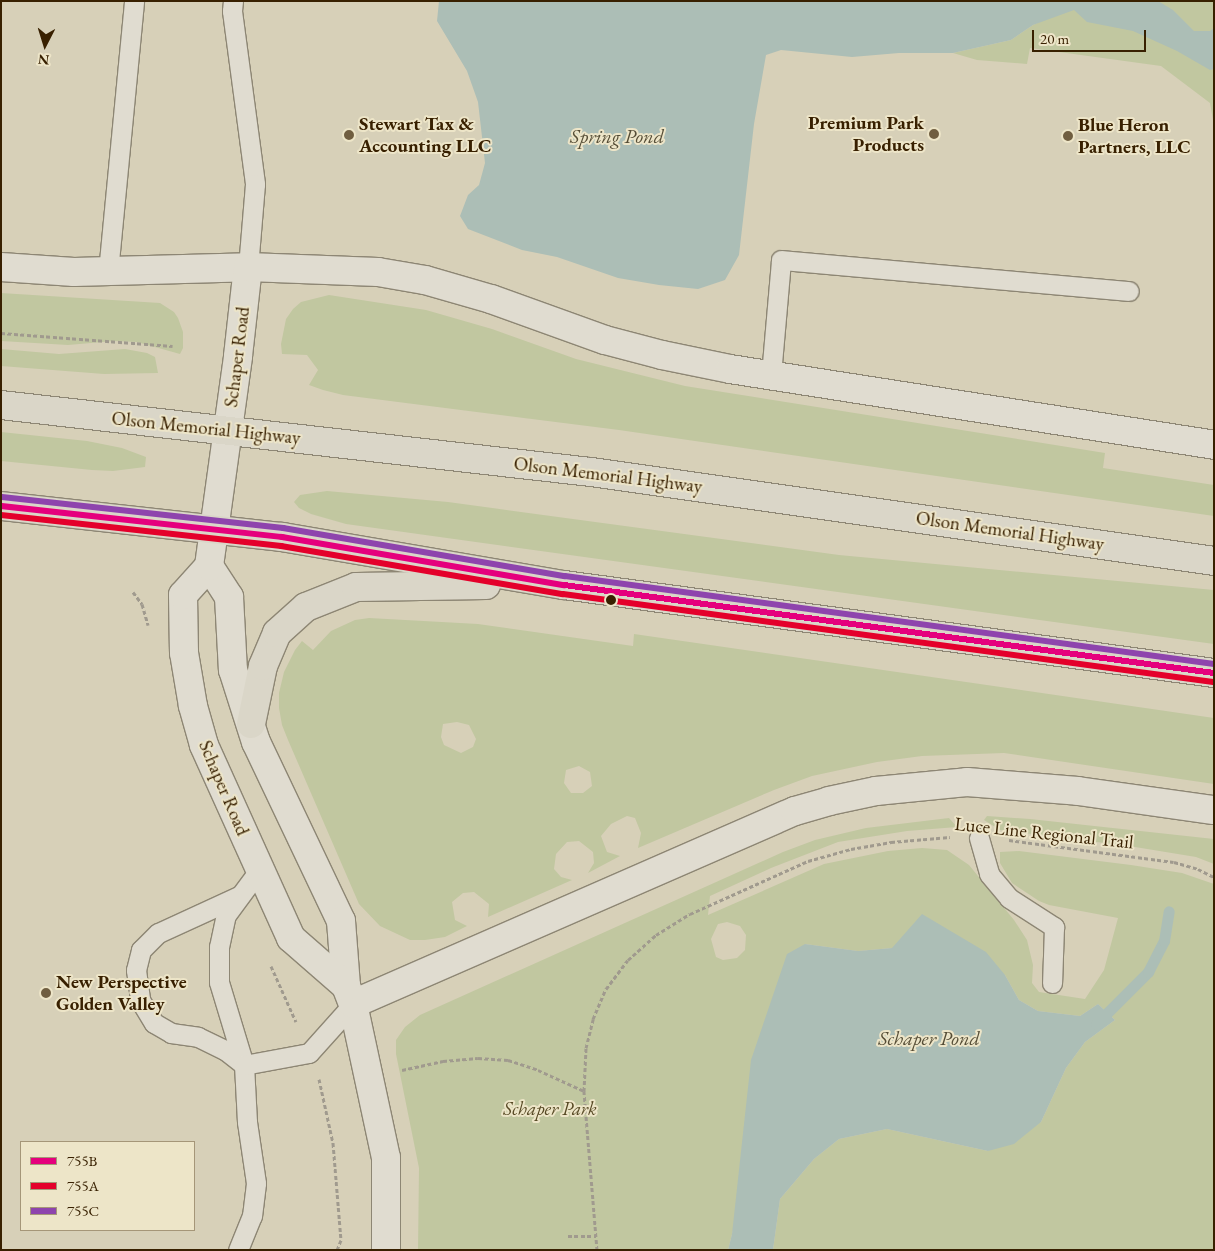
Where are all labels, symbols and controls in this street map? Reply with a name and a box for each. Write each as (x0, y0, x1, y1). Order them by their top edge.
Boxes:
north arrow (20, 20, 70, 70)
scale bar (1035, 20, 1149, 52)
text: 20 m (1040, 29, 1069, 48)
text: N (37, 50, 50, 69)
place label: Premium Park Products (808, 112, 924, 156)
place label: Stewart Tax & Accounting LLC (359, 113, 492, 157)
place label: Blue Heron Partners, LLC (1078, 114, 1191, 158)
water label: Spring Pond (570, 124, 664, 148)
marker: Premium Park Products (928, 128, 940, 140)
marker: Stewart Tax & Accounting LLC (343, 129, 355, 141)
marker: Blue Heron Partners, LLC (1062, 130, 1074, 142)
street label: Schaper Road (220, 305, 254, 409)
street label: Olson Memorial Highway (110, 407, 302, 449)
street label: Olson Memorial Highway (512, 452, 704, 498)
street label: Olson Memorial Highway (914, 507, 1106, 555)
unlabelled marker (606, 595, 616, 605)
street label: Schaper Road (194, 737, 254, 839)
street label: Luce Line Regional Trail (953, 812, 1135, 854)
place label: New Perspective Golden Valley (56, 971, 187, 1015)
marker: New Perspective Golden Valley (40, 987, 52, 999)
water label: Schaper Pond (878, 1026, 980, 1050)
park label: Schaper Park (503, 1098, 597, 1120)
legend (20, 1141, 195, 1231)
text: 755B (67, 1151, 97, 1170)
text: 755A (67, 1176, 99, 1195)
text: 755C (67, 1201, 99, 1220)

